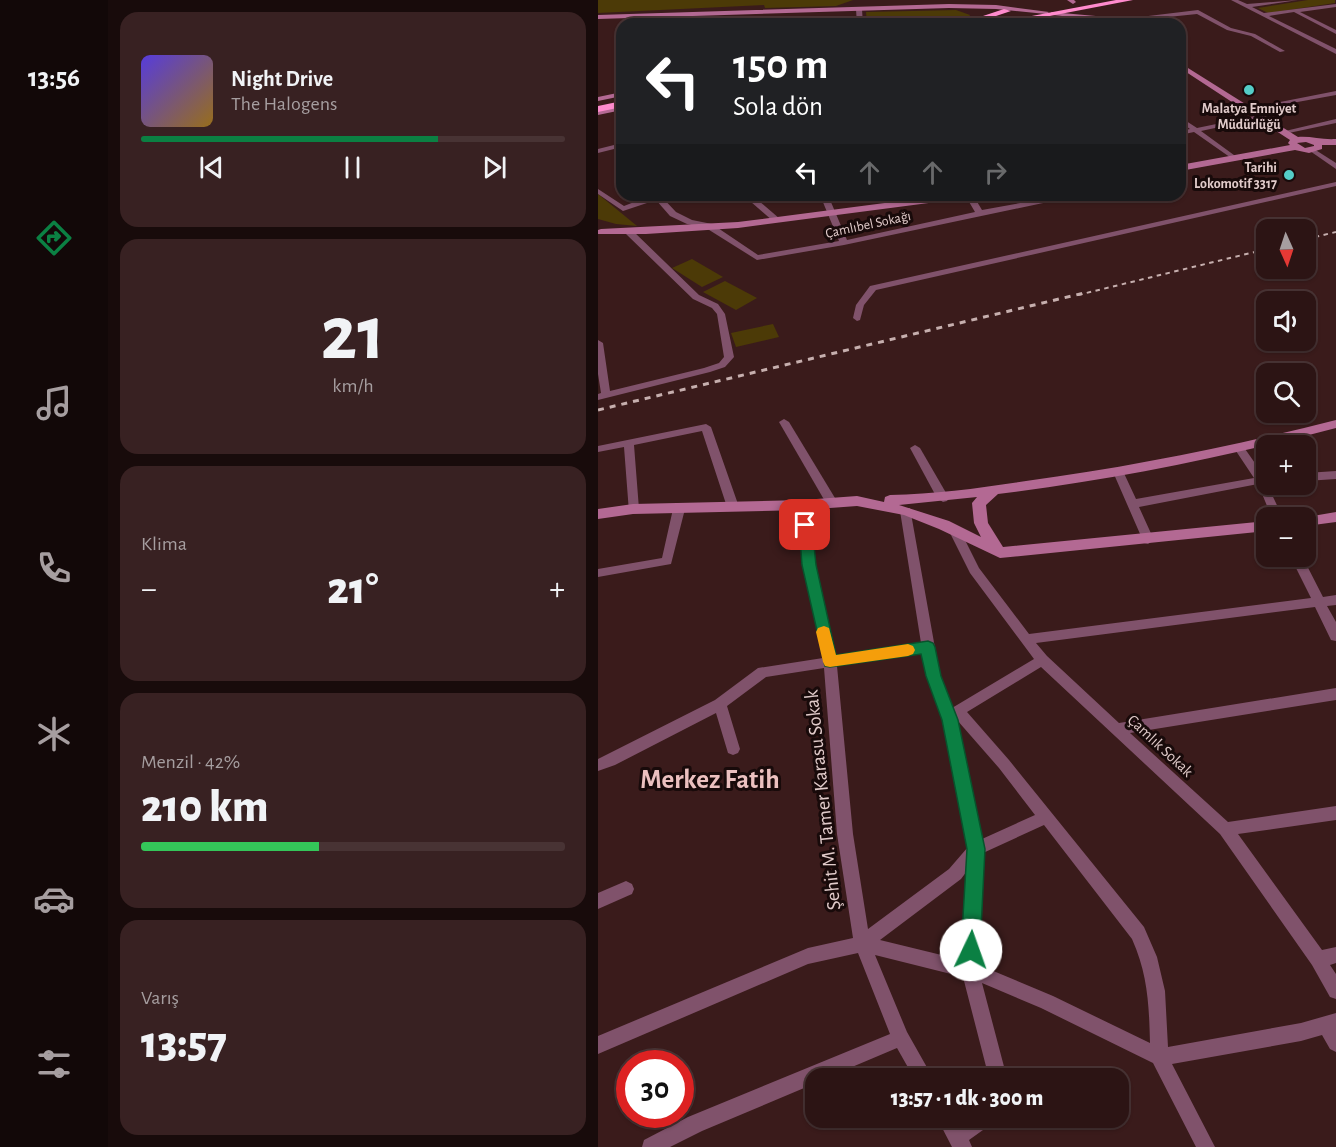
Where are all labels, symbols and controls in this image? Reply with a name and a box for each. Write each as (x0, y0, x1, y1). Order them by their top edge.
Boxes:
icon: left (634, 42, 712, 120)
text: 150 m (733, 44, 828, 86)
text: 13:56 (28, 64, 80, 91)
text: Night Drive (231, 68, 333, 90)
marker: Malatya Emniyet Müdürlüğü (1242, 83, 1256, 97)
text: Sola dön (733, 93, 823, 120)
text: The Halogens (231, 94, 337, 114)
place label: Malatya Emniyet Müdürlüğü (1202, 102, 1297, 132)
icon: previous (195, 151, 228, 184)
icon: pause (336, 151, 369, 184)
icon: next (478, 151, 511, 184)
icon: left (790, 156, 823, 189)
icon: ahead (853, 156, 886, 189)
icon: ahead (916, 156, 949, 189)
icon: right (979, 156, 1012, 189)
place label: Tarihi Lokomotif 3317 (1194, 161, 1277, 191)
marker: Tarihi Lokomotif 3317 (1282, 168, 1296, 182)
street label: Çamlıbel Sokağı (824, 209, 912, 241)
icon: directions (33, 217, 75, 259)
north arrow (1256, 219, 1316, 279)
map controls (1256, 219, 1316, 567)
button: sound (1256, 291, 1316, 351)
text: 21 (321, 296, 385, 374)
button: search (1256, 363, 1316, 423)
text: km/h (332, 376, 374, 396)
icon: music (33, 382, 75, 424)
button: + (1256, 435, 1316, 495)
pin (779, 499, 830, 550)
button: − (1256, 507, 1316, 567)
icon: arrive (788, 508, 821, 541)
text: Klima (141, 534, 187, 554)
icon: phone (33, 547, 75, 589)
text: 21° (327, 567, 379, 612)
text: − (141, 573, 157, 606)
text: + (549, 573, 565, 606)
street label: Şehit M. Tamer Karasu Sokak (801, 689, 845, 911)
street label: Çamlık Sokak (1125, 712, 1197, 780)
icon: climate (33, 713, 75, 755)
text: Menzil · 42% (141, 752, 240, 772)
district label: Merkez Fatih (640, 766, 780, 793)
text: 210 km (141, 785, 269, 830)
icon: car (33, 878, 75, 920)
position arrow (939, 918, 1003, 982)
text: Varış (141, 988, 179, 1008)
text: 13:57 (141, 1021, 227, 1066)
icon: filters (33, 1043, 75, 1085)
speed limit sign: 30 (616, 1050, 694, 1128)
text: 13:57 · 1 dk · 300 m (891, 1087, 1043, 1109)

